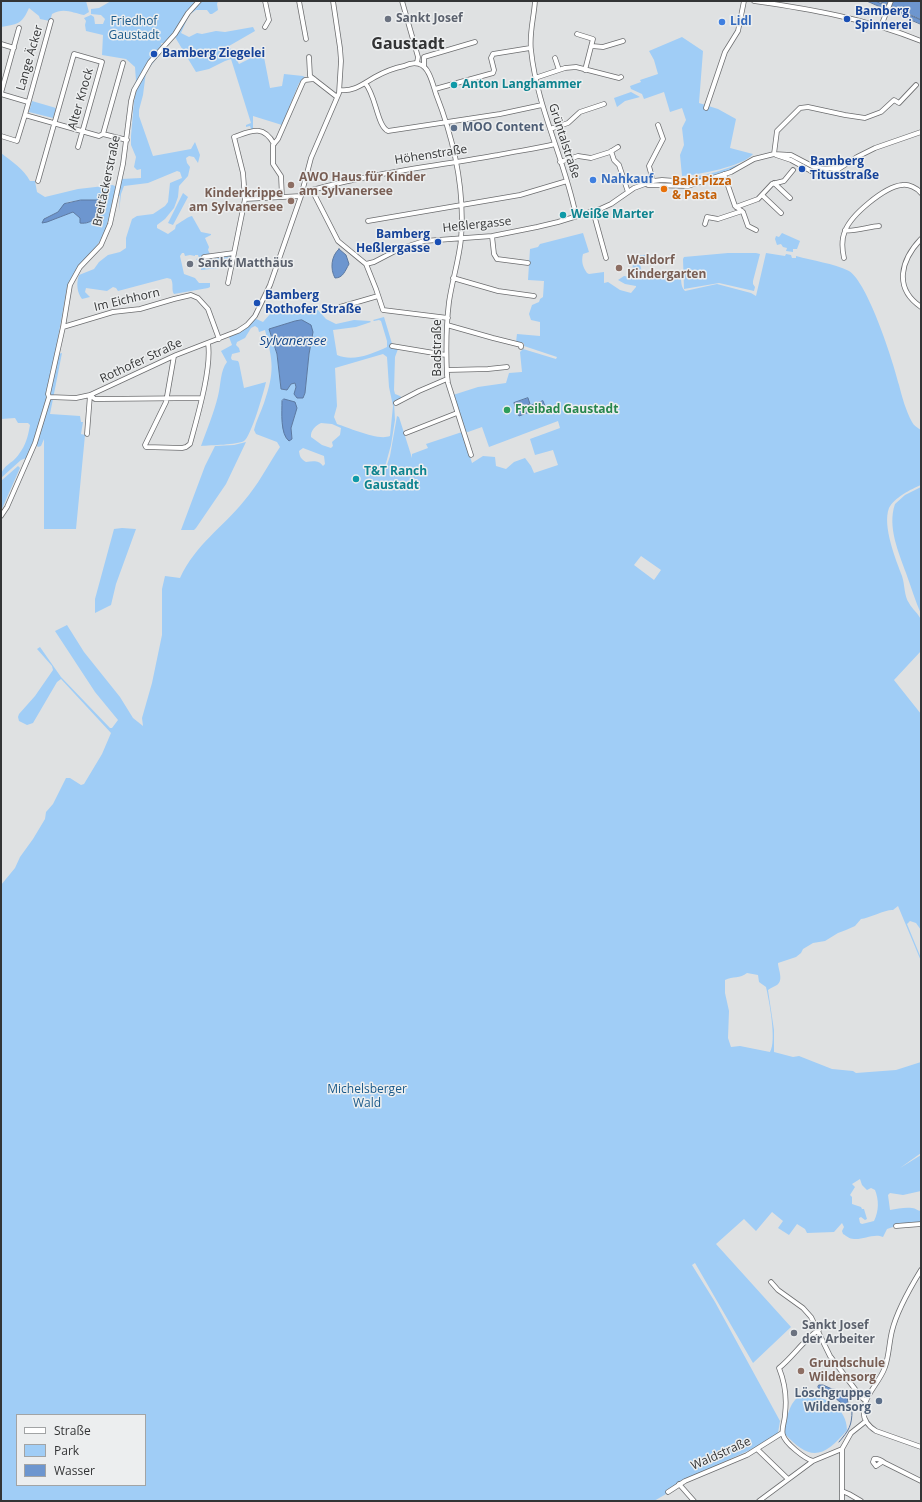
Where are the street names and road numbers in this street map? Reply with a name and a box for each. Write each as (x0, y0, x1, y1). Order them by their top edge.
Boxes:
street label: Lange Äcker (14, 23, 46, 93)
street label: Alter Knock (65, 66, 97, 132)
street label: Grüntalstraße (545, 102, 583, 180)
street label: Breitäckerstraße (90, 134, 124, 228)
street label: Höhenstraße (394, 142, 468, 168)
street label: Heßlergasse (442, 214, 512, 236)
street label: Im Eichhorn (93, 285, 161, 315)
street label: Badstraße (431, 319, 445, 377)
street label: Rothofer Straße (98, 336, 184, 386)
street label: Waldstraße (689, 1434, 753, 1474)

